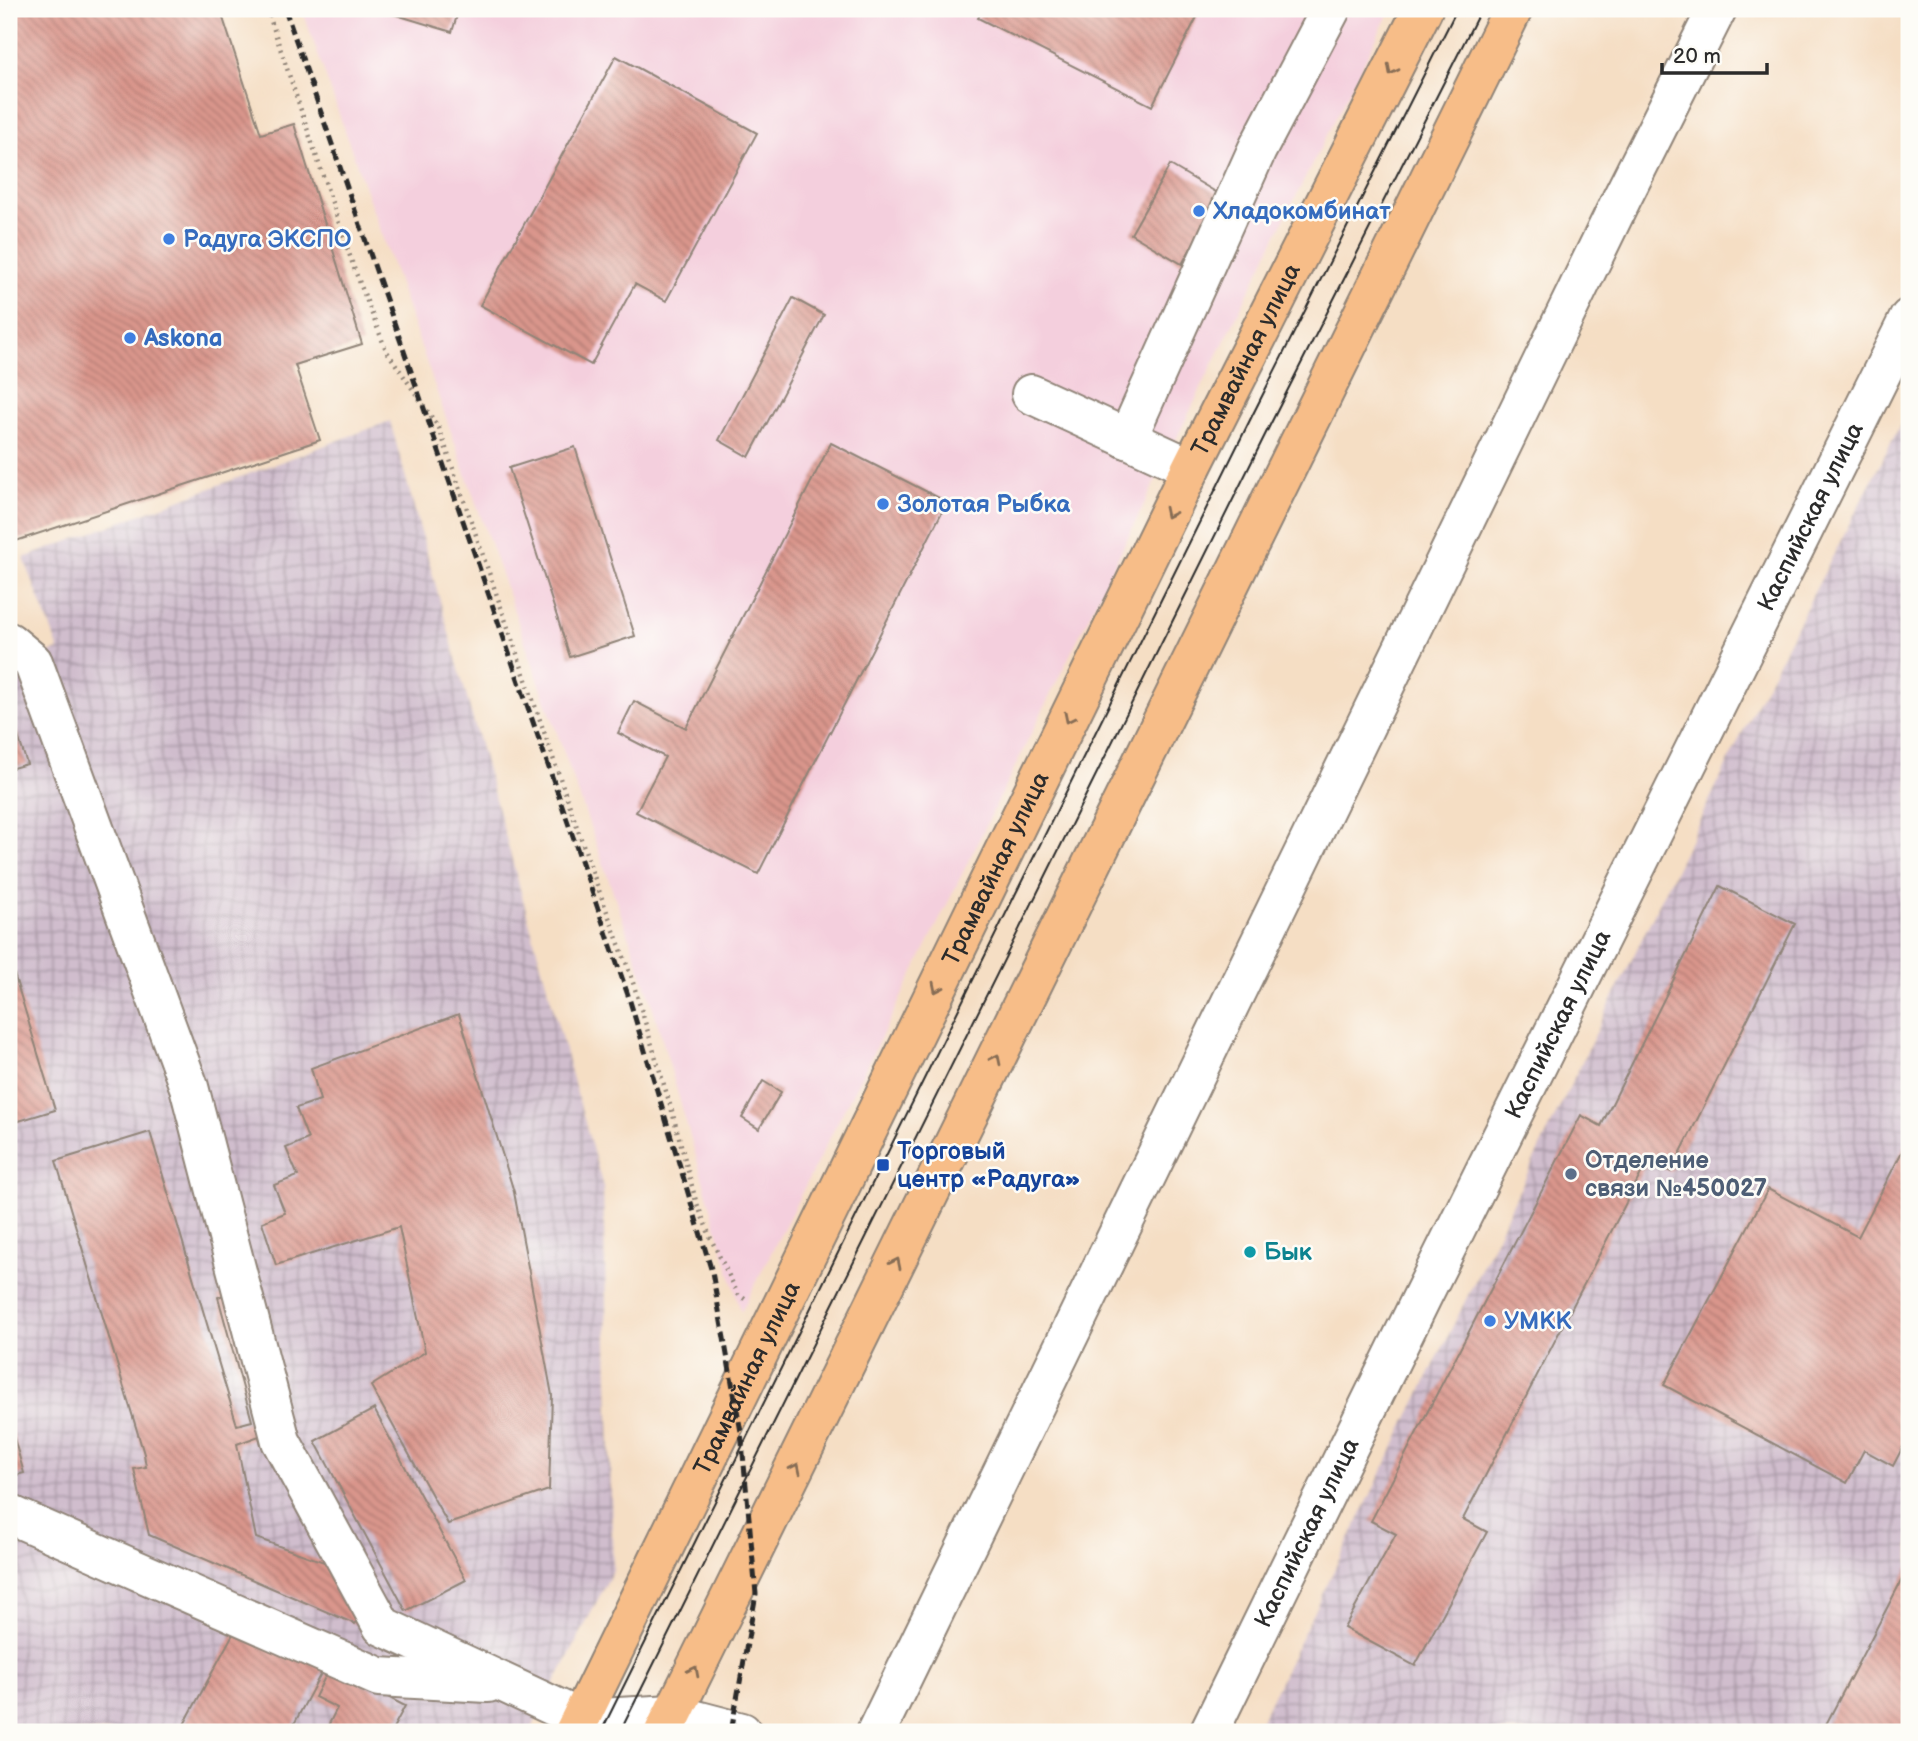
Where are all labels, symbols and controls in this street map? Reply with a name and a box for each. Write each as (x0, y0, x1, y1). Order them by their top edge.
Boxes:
scale bar (1662, 32, 1768, 76)
text: 20 m (1673, 44, 1721, 69)
one-way arrow (1387, 63, 1401, 75)
place label: Хладокомбинат (1212, 197, 1391, 226)
marker: Хладокомбинат (1191, 203, 1207, 219)
place label: Радуга ЭКСПО (183, 225, 351, 254)
marker: Радуга ЭКСПО (161, 231, 177, 247)
street label: Трамвайная улица (1185, 258, 1307, 461)
place label: Askona (143, 324, 223, 353)
marker: Askona (122, 330, 138, 346)
street label: Каспийская улица (1751, 417, 1869, 616)
place label: Золотая Рыбка (897, 490, 1071, 519)
marker: Золотая Рыбка (875, 496, 891, 512)
one-way arrow (1163, 506, 1177, 518)
one-way arrow (1063, 711, 1077, 723)
street label: Трамвайная улица (936, 767, 1055, 970)
street label: Каспийская улица (1499, 925, 1617, 1123)
one-way arrow (931, 981, 945, 993)
one-way arrow (987, 1054, 1001, 1066)
place label: Торговый центр «Радуга» (897, 1137, 1081, 1194)
place label: Отделение связи №450027 (1585, 1146, 1767, 1203)
marker: Торговый центр «Радуга» (875, 1157, 891, 1173)
marker: Отделение связи №450027 (1563, 1166, 1579, 1182)
place label: Бык (1264, 1238, 1313, 1267)
marker: Бык (1242, 1244, 1258, 1260)
one-way arrow (887, 1258, 901, 1270)
street label: Трамвайная улица (687, 1276, 806, 1480)
place label: УМКК (1504, 1307, 1572, 1336)
marker: УМКК (1482, 1313, 1498, 1329)
street label: Каспийская улица (1248, 1433, 1365, 1632)
one-way arrow (787, 1463, 801, 1475)
one-way arrow (686, 1666, 700, 1678)

